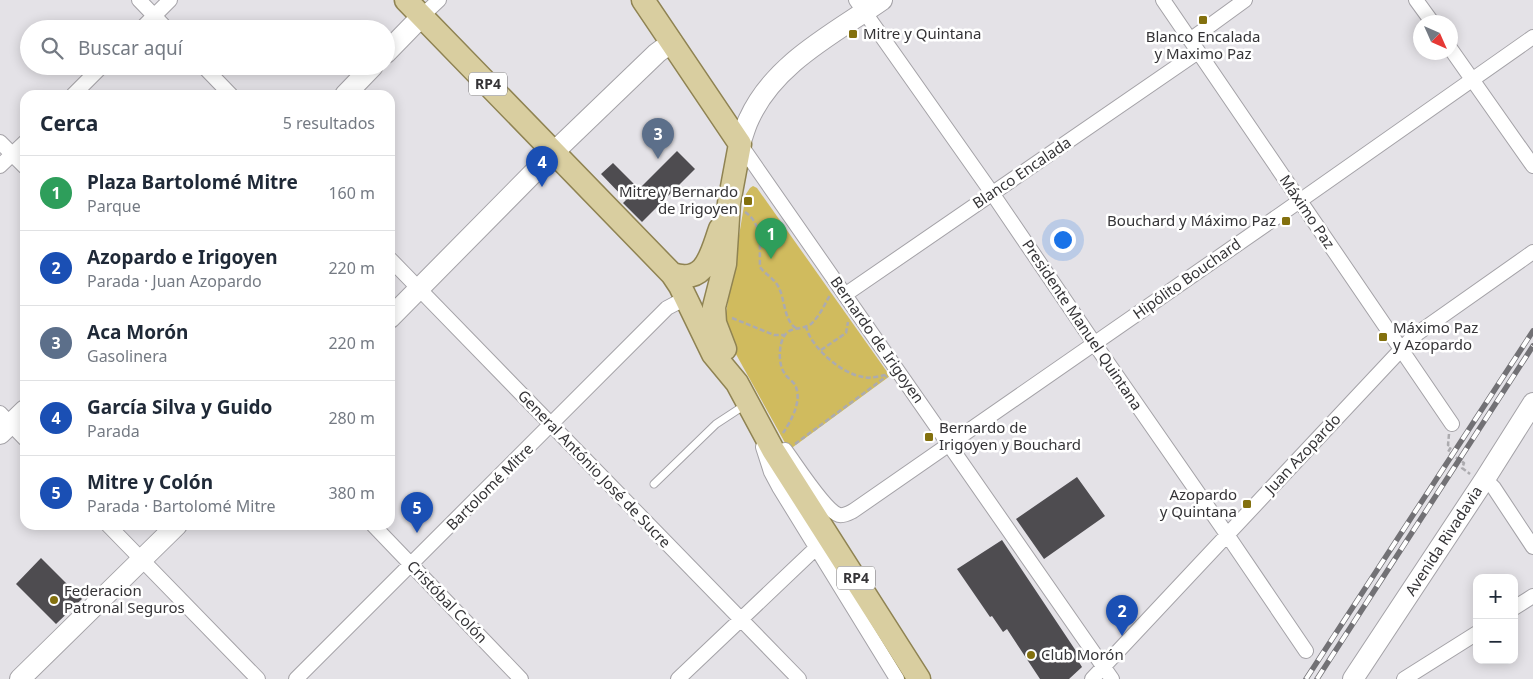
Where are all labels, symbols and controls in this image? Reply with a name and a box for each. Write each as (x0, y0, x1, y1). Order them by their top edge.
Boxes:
marker: Blanco Encalada y Maximo Paz (1197, 14, 1209, 26)
north arrow (1413, 15, 1458, 60)
search box (20, 20, 395, 75)
place label: Mitre y Quintana (863, 23, 981, 43)
place label: Blanco Encalada y Maximo Paz (1146, 26, 1260, 63)
marker: Mitre y Quintana (847, 28, 859, 40)
icon: search (38, 34, 66, 62)
text: Buscar aquí (78, 35, 183, 61)
road number: RP4 (469, 72, 507, 96)
text: Cerca (40, 109, 98, 137)
text: 5 resultados (283, 112, 375, 134)
pin: 3 (642, 118, 674, 159)
street label: Blanco Encalada (968, 132, 1075, 213)
pin: 4 (526, 146, 558, 187)
text: Plaza Bartolomé Mitre (87, 169, 298, 195)
street label: Máximo Paz (1276, 170, 1340, 252)
place label: Mitre y Bernardo de Irigoyen (619, 181, 738, 218)
text: 1 (51, 182, 61, 204)
text: 160 m (328, 182, 375, 204)
text: Parque (87, 195, 141, 217)
marker: Mitre y Bernardo de Irigoyen (742, 195, 754, 207)
place label: Bouchard y Máximo Paz (1107, 210, 1276, 230)
marker: Bouchard y Máximo Paz (1280, 215, 1292, 227)
pin: 1 (755, 218, 787, 259)
your location (1050, 227, 1076, 253)
street label: Hipólito Bouchard (1128, 233, 1244, 323)
street label: Presidente Manuel Quintana (1018, 235, 1148, 414)
text: Azopardo e Irigoyen (87, 244, 278, 270)
text: 2 (51, 257, 61, 279)
text: 220 m (328, 257, 375, 279)
text: Parada · Juan Azopardo (87, 270, 262, 292)
street label: Bernardo de Irigoyen (827, 272, 929, 407)
place label: Máximo Paz y Azopardo (1393, 317, 1478, 354)
text: Aca Morón (87, 319, 188, 345)
marker: Máximo Paz y Azopardo (1377, 331, 1389, 343)
text: 3 (51, 332, 61, 354)
text: 220 m (328, 332, 375, 354)
text: Gasolinera (87, 345, 167, 367)
street label: General António José de Sucre (514, 385, 676, 552)
text: García Silva y Guido (87, 394, 273, 420)
text: 4 (51, 407, 61, 429)
text: 280 m (328, 407, 375, 429)
street label: Juan Azopardo (1259, 409, 1345, 499)
place label: Bernardo de Irigoyen y Bouchard (939, 417, 1081, 454)
text: Parada (87, 420, 140, 442)
marker: Bernardo de Irigoyen y Bouchard (923, 431, 935, 443)
street label: Bartolomé Mitre (441, 438, 537, 534)
text: Mitre y Colón (87, 469, 213, 495)
text: 5 (51, 482, 61, 504)
text: 380 m (328, 482, 375, 504)
street label: Avenida Rivadavia (1400, 482, 1486, 599)
place label: Azopardo y Quintana (1160, 484, 1237, 521)
pin: 5 (401, 492, 433, 533)
text: Parada · Bartolomé Mitre (87, 495, 275, 517)
marker: Azopardo y Quintana (1241, 498, 1253, 510)
street label: Cristóbal Colón (403, 556, 492, 647)
road number: RP4 (837, 566, 875, 590)
map controls (1473, 574, 1518, 664)
button: + (1473, 574, 1518, 619)
place label: Federacion Patronal Seguros (64, 580, 185, 617)
marker: Federacion Patronal Seguros (48, 594, 60, 606)
pin: 2 (1106, 595, 1138, 636)
button: − (1473, 619, 1518, 664)
place label: Club Morón (1041, 644, 1124, 664)
marker: Club Morón (1025, 649, 1037, 661)

